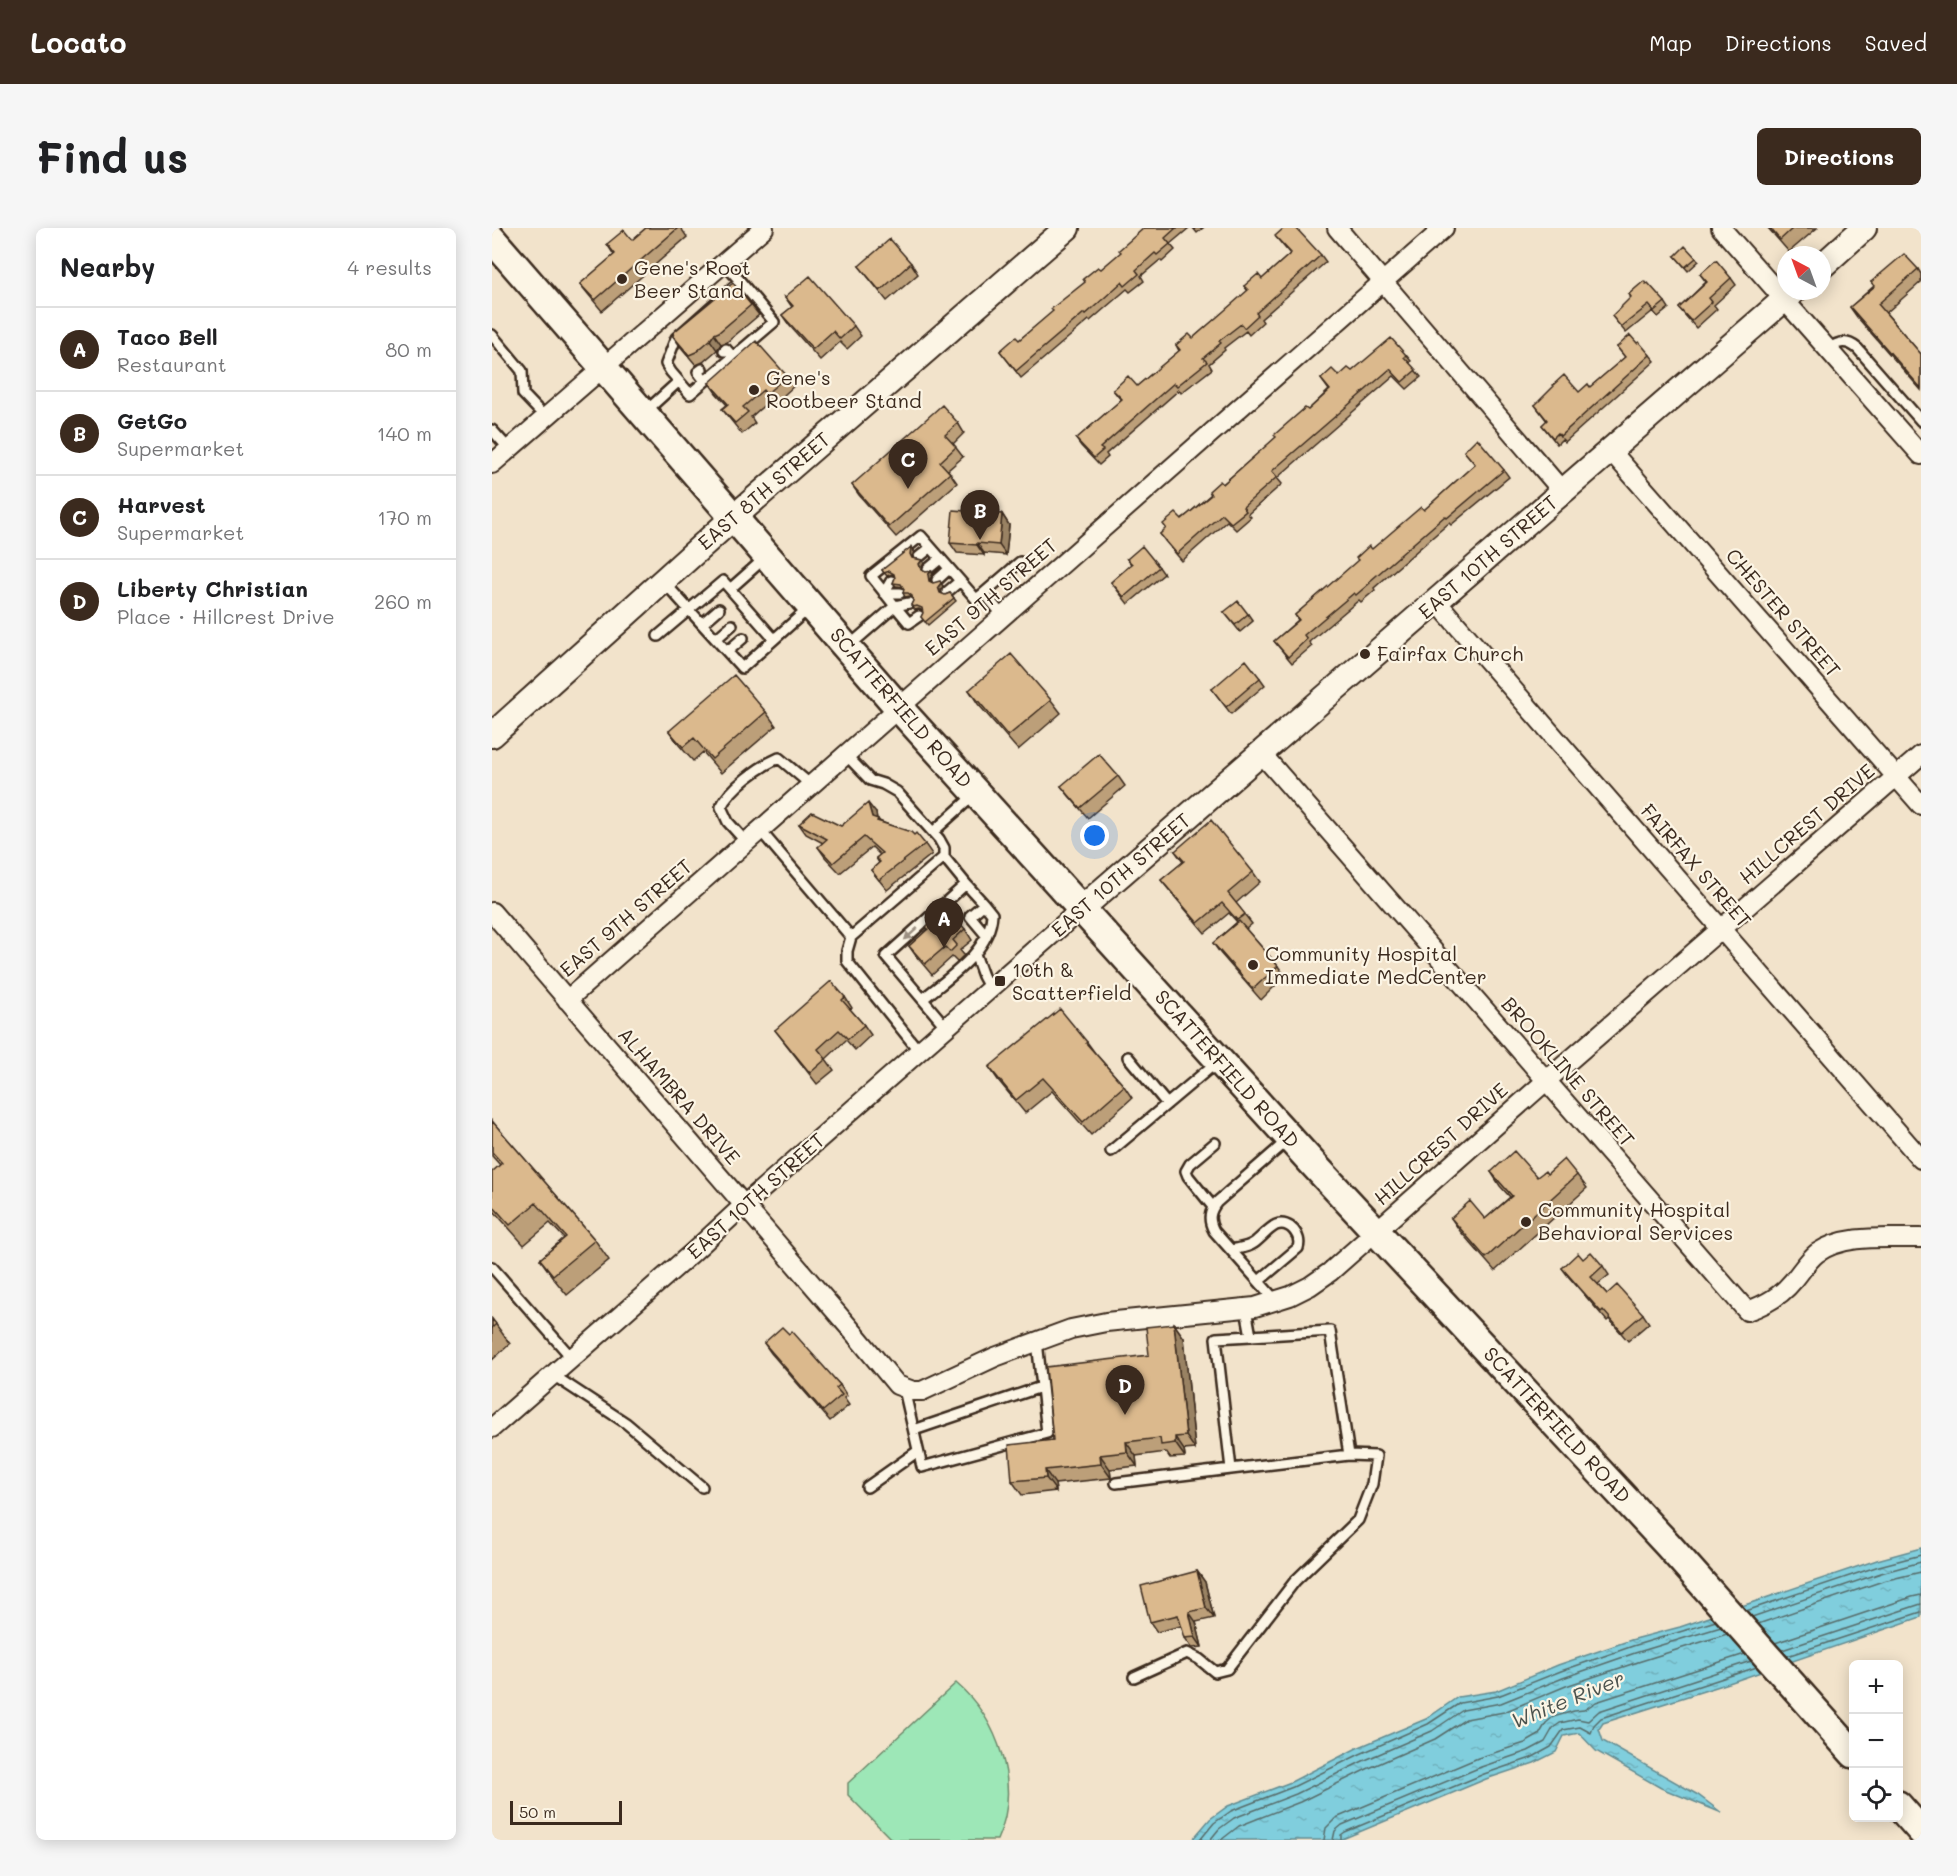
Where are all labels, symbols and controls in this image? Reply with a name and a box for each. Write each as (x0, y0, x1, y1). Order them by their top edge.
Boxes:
text: Locato (30, 24, 127, 60)
text: Map (1649, 29, 1692, 56)
text: Directions (1725, 29, 1832, 56)
text: Saved (1865, 29, 1927, 56)
button: Directions (1757, 128, 1921, 185)
text: Find us (36, 129, 188, 184)
north arrow (1777, 246, 1831, 300)
text: Nearby (60, 250, 155, 284)
text: 4 results (347, 254, 432, 280)
place label: Gene's Root Beer Stand (634, 254, 751, 303)
marker: Gene's Root Beer Stand (615, 272, 629, 286)
text: Taco Bell (117, 322, 218, 351)
text: A (73, 336, 86, 362)
text: 80 m (385, 336, 432, 362)
text: Restaurant (117, 351, 227, 377)
place label: Gene's Rootbeer Stand (766, 364, 922, 413)
marker: Gene's Rootbeer Stand (747, 383, 761, 397)
text: GetGo (117, 406, 187, 435)
text: B (73, 420, 86, 446)
text: 140 m (377, 420, 432, 446)
street label: EAST 8TH STREET (692, 426, 835, 555)
text: Supermarket (117, 435, 244, 461)
pin: C (888, 440, 928, 489)
street label: EAST 10TH STREET (1412, 489, 1562, 624)
text: Harvest (117, 490, 206, 519)
pin: B (960, 490, 1000, 540)
text: C (72, 504, 87, 530)
text: 170 m (377, 504, 432, 530)
text: Supermarket (117, 519, 244, 545)
street label: EAST 9TH STREET (919, 532, 1062, 661)
street label: CHESTER STREET (1721, 543, 1847, 682)
text: Liberty Christian (117, 574, 308, 603)
text: D (72, 588, 87, 614)
text: 260 m (374, 588, 432, 614)
text: Place · Hillcrest Drive (117, 603, 335, 629)
street label: SCATTERFIELD ROAD (825, 622, 979, 793)
place label: Fairfax Church (1377, 640, 1523, 666)
marker: Fairfax Church (1358, 647, 1372, 661)
street label: HILLCREST DRIVE (1733, 757, 1879, 889)
street label: FAIRFAX STREET (1636, 798, 1758, 933)
street label: EAST 10TH STREET (1045, 807, 1195, 942)
your location (1080, 821, 1109, 850)
street label: EAST 9TH STREET (554, 853, 697, 982)
pin: A (924, 898, 964, 948)
one-way arrow (903, 927, 918, 941)
place label: Community Hospital Immediate MedCenter (1265, 940, 1487, 989)
place label: 10th & Scatterfield (1012, 956, 1131, 1005)
marker: Community Hospital Immediate MedCenter (1246, 958, 1260, 972)
marker: 10th & Scatterfield (993, 974, 1007, 988)
street label: SCATTERFIELD ROAD (1150, 984, 1306, 1153)
street label: BROOKLINE STREET (1497, 991, 1641, 1152)
street label: ALHAMBRA DRIVE (613, 1021, 746, 1169)
street label: HILLCREST DRIVE (1368, 1076, 1513, 1210)
street label: EAST 10TH STREET (681, 1127, 830, 1264)
place label: Community Hospital Behavioral Services (1538, 1196, 1733, 1245)
marker: Community Hospital Behavioral Services (1519, 1215, 1533, 1229)
street label: SCATTERFIELD ROAD (1479, 1341, 1637, 1508)
pin: D (1106, 1366, 1144, 1415)
map controls (1849, 1660, 1903, 1822)
button: + (1849, 1660, 1903, 1714)
water label: White River (1507, 1664, 1628, 1734)
button: − (1849, 1714, 1903, 1768)
button: locate (1849, 1768, 1903, 1822)
scale bar (510, 1798, 622, 1826)
text: 50 m (519, 1801, 556, 1822)

